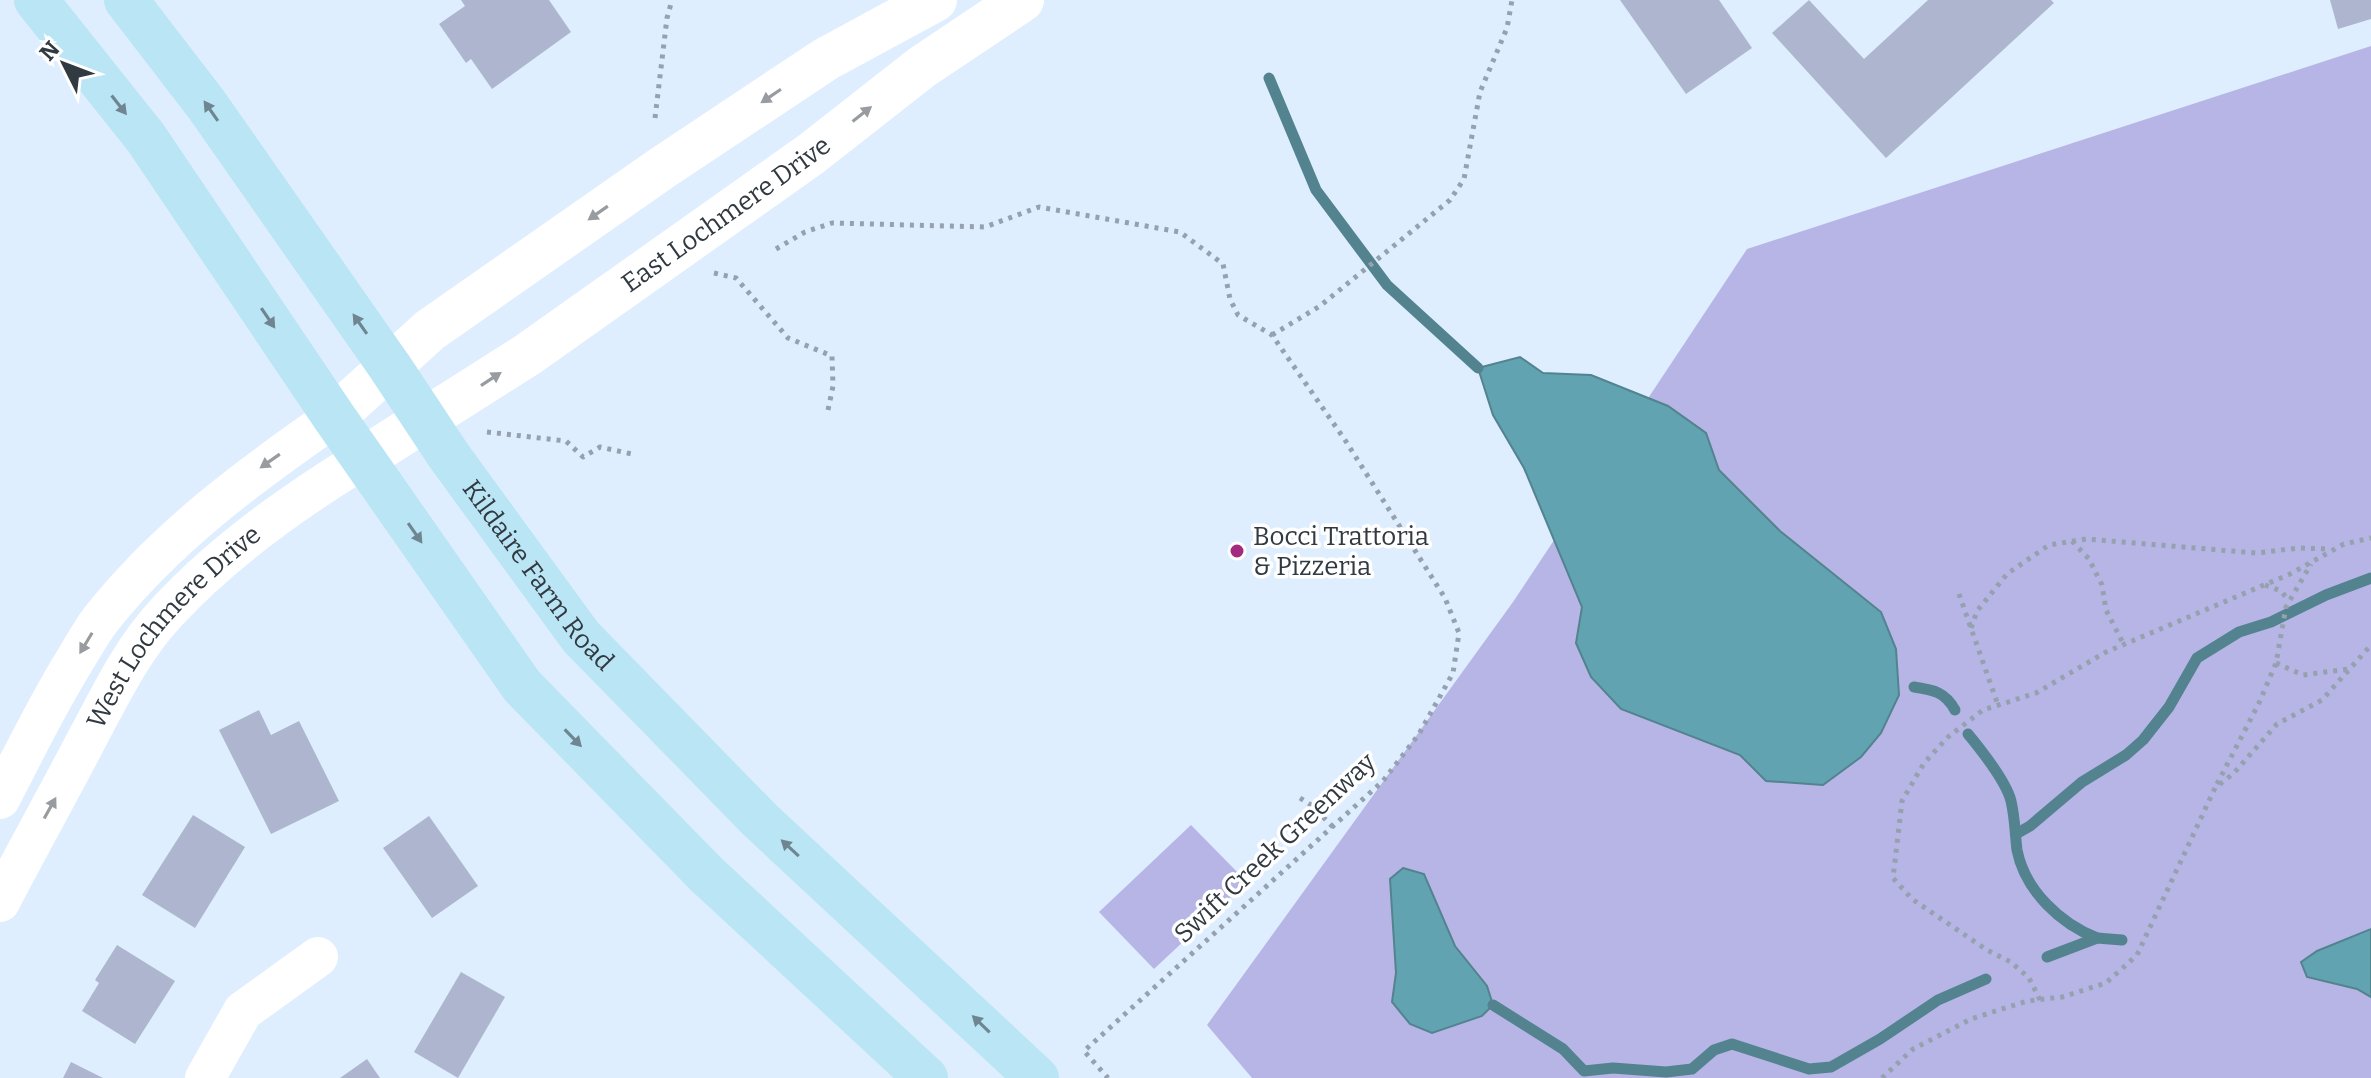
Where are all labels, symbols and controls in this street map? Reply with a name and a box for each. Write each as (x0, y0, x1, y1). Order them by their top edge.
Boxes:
north arrow (24, 24, 104, 104)
text: N (34, 36, 65, 66)
one-way arrow (760, 88, 782, 103)
one-way arrow (111, 95, 127, 115)
one-way arrow (204, 100, 219, 121)
one-way arrow (852, 106, 872, 123)
street label: East Lochmere Drive (616, 129, 836, 299)
one-way arrow (588, 205, 609, 220)
one-way arrow (260, 308, 275, 329)
one-way arrow (353, 313, 368, 334)
one-way arrow (480, 372, 501, 387)
one-way arrow (259, 453, 280, 468)
street label: Kildaire Farm Road (456, 474, 620, 677)
street label: West Lochmere Drive (80, 519, 267, 733)
place label: Bocci Trattoria & Pizzeria (1253, 521, 1429, 582)
one-way arrow (407, 522, 422, 543)
marker: Bocci Trattoria & Pizzeria (1228, 542, 1246, 560)
one-way arrow (79, 632, 93, 654)
one-way arrow (563, 728, 582, 747)
street label: Swift Creek Greenway (1168, 746, 1382, 949)
one-way arrow (43, 797, 57, 819)
one-way arrow (781, 839, 800, 857)
one-way arrow (972, 1015, 991, 1034)

